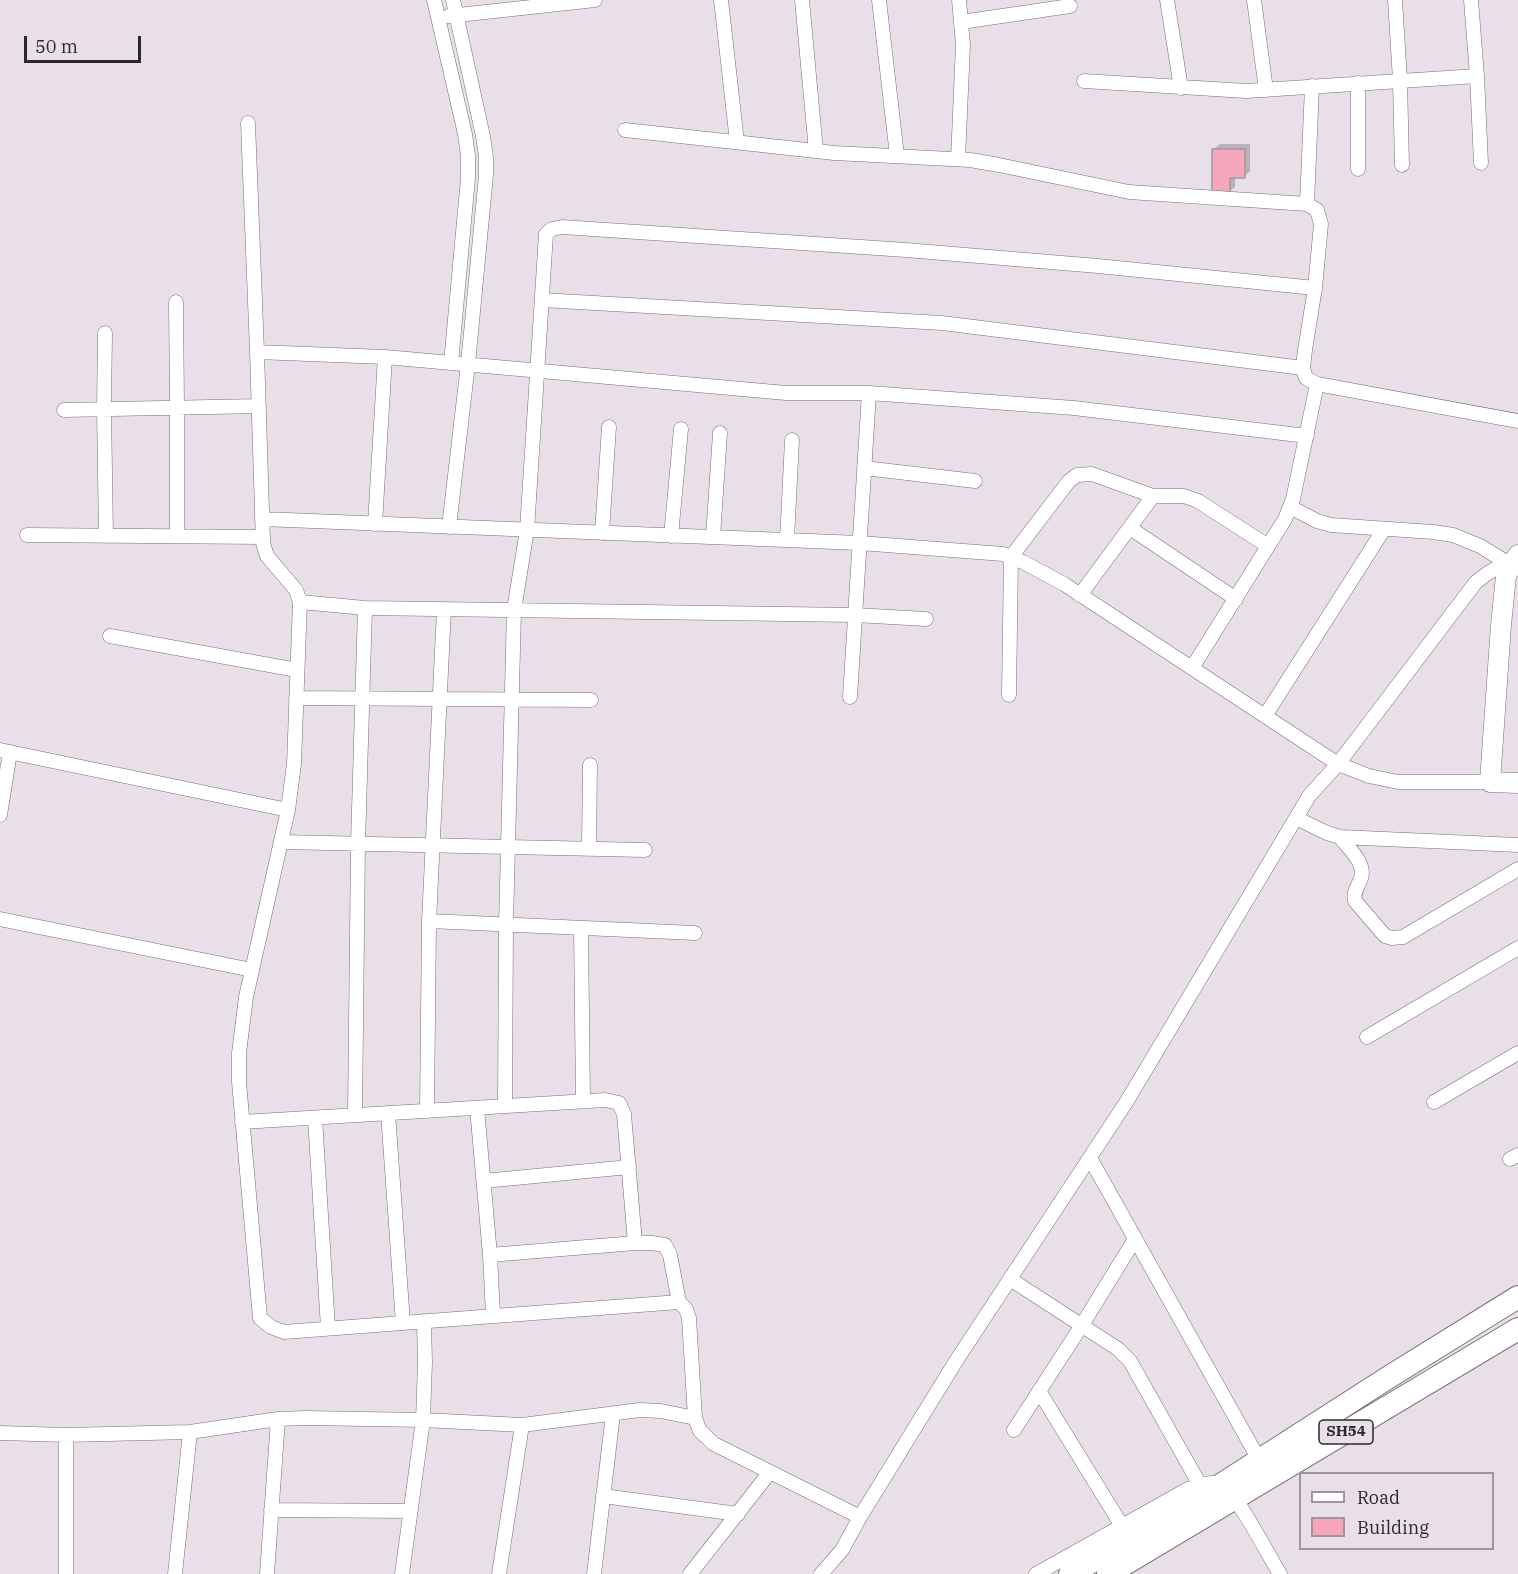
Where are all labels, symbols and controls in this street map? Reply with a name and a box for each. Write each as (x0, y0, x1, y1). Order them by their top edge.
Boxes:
scale bar (27, 24, 144, 62)
text: 50 m (35, 35, 78, 58)
road number: SH54 (1319, 1420, 1373, 1444)
legend (1299, 1472, 1494, 1550)
text: Road (1357, 1486, 1400, 1509)
text: Building (1357, 1516, 1429, 1539)

